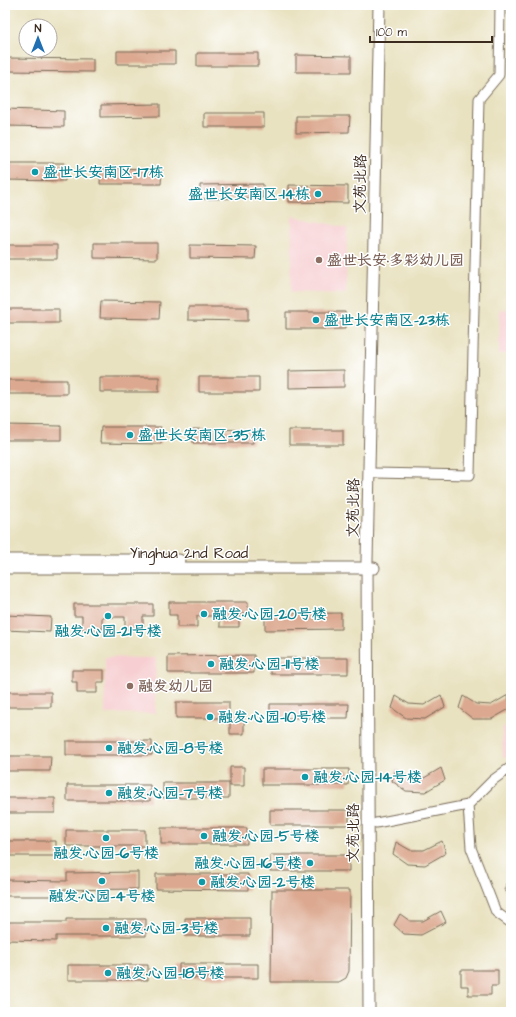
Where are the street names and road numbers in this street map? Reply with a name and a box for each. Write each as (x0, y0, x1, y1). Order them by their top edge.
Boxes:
street label: 文苑北路 (349, 154, 372, 214)
street label: 文苑北路 (342, 478, 365, 538)
street label: Yinghua 2nd Road (130, 543, 249, 565)
street label: 文苑北路 (343, 803, 364, 863)

